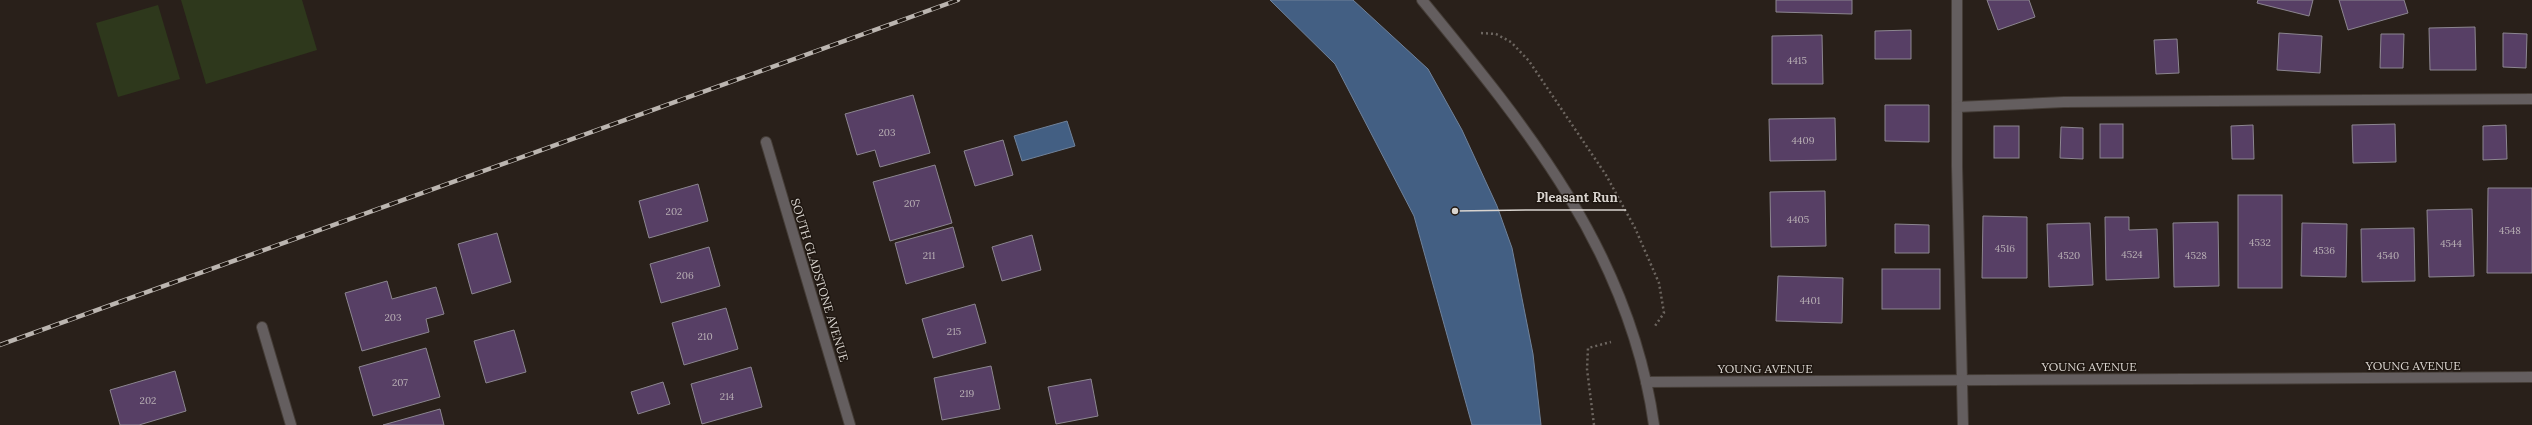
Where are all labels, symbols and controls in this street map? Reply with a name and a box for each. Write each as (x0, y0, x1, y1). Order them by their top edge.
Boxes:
house number: 4415 (1787, 54, 1807, 67)
house number: 203 (878, 126, 896, 139)
house number: 4409 (1792, 134, 1815, 147)
callout: Pleasant Run (1529, 185, 1626, 210)
text: Pleasant Run (1536, 189, 1618, 206)
street label: SOUTH GLADSTONE AVENUE (788, 197, 852, 363)
house number: 207 (904, 197, 920, 210)
house number: 202 (666, 205, 682, 218)
house number: 4405 (1787, 213, 1809, 226)
house number: 4548 (2499, 224, 2521, 237)
house number: 4532 (2249, 236, 2271, 249)
house number: 4544 (2440, 237, 2462, 250)
house number: 4516 (1995, 242, 2015, 255)
house number: 4536 (2313, 244, 2335, 257)
house number: 4524 (2121, 248, 2143, 261)
house number: 211 (923, 249, 936, 262)
house number: 4520 (2058, 249, 2080, 262)
house number: 4528 (2185, 249, 2207, 262)
house number: 4540 (2377, 249, 2399, 262)
house number: 206 (676, 269, 694, 282)
house number: 4401 (1800, 294, 1821, 307)
house number: 203 (384, 311, 402, 324)
house number: 215 (947, 325, 961, 338)
house number: 210 (697, 330, 713, 343)
street label: YOUNG AVENUE (2364, 358, 2461, 373)
street label: YOUNG AVENUE (2040, 359, 2137, 374)
street label: YOUNG AVENUE (1716, 361, 1813, 376)
house number: 207 (392, 376, 408, 389)
house number: 219 (960, 387, 975, 400)
house number: 214 (720, 390, 735, 403)
house number: 202 (140, 394, 156, 407)

